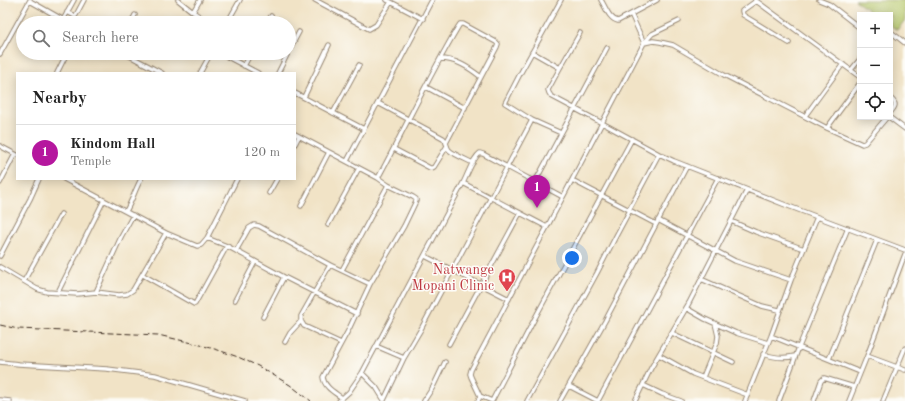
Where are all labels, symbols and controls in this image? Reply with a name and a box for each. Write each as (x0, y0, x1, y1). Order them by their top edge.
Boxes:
map controls (857, 12, 893, 120)
button: + (857, 12, 893, 48)
search box (16, 16, 296, 60)
icon: search (30, 27, 52, 49)
text: Search here (62, 31, 139, 46)
button: − (857, 48, 893, 84)
button: locate (857, 84, 893, 120)
text: Nearby (32, 90, 87, 107)
text: Kindom Hall (70, 137, 155, 152)
text: 1 (41, 146, 49, 159)
text: 120 m (243, 146, 280, 159)
text: Temple (70, 155, 111, 168)
pin: 1 (524, 175, 550, 208)
your location (562, 248, 582, 268)
place label: Natwange Mopani Clinic (412, 263, 494, 293)
hospital icon: Natwange Mopani Clinic (497, 267, 517, 292)

